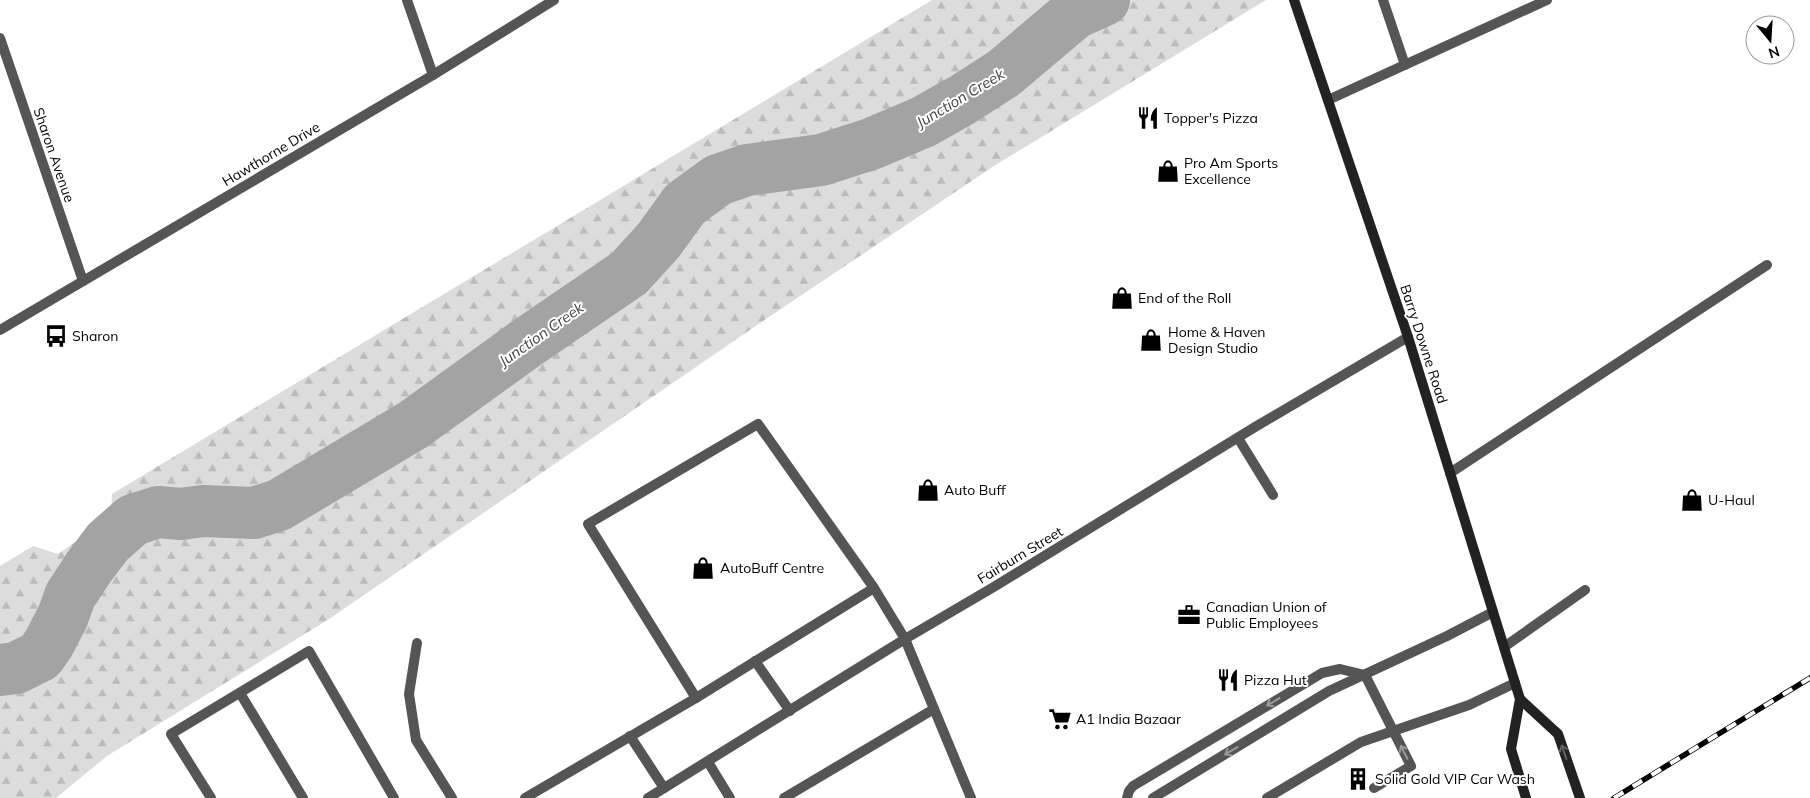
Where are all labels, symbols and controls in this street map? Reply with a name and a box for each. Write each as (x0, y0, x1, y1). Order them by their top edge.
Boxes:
north arrow (1745, 15, 1795, 65)
text: N (1766, 42, 1782, 63)
water label: Junction Creek (911, 64, 1009, 133)
street label: Sharon Avenue (29, 105, 79, 205)
restaurant icon: Topper's Pizza (1135, 105, 1161, 131)
place label: Topper's Pizza (1164, 109, 1258, 127)
street label: Hawthorne Drive (219, 118, 323, 190)
place label: Pro Am Sports Excellence (1184, 154, 1278, 188)
shop icon: Pro Am Sports Excellence (1155, 158, 1181, 184)
street label: Barry Downe Road (1396, 282, 1452, 406)
shop icon: End of the Roll (1109, 285, 1135, 311)
place label: End of the Roll (1138, 289, 1231, 307)
water label: Junction Creek (493, 297, 588, 371)
bus stop icon: Sharon (43, 323, 69, 349)
place label: Home & Haven Design Studio (1168, 323, 1266, 357)
place label: Sharon (72, 327, 119, 345)
shop icon: Home & Haven Design Studio (1138, 327, 1164, 353)
shop icon: Auto Buff (915, 477, 941, 503)
place label: Auto Buff (944, 481, 1006, 499)
shop icon: U-Haul (1679, 487, 1705, 513)
place label: U-Haul (1708, 491, 1755, 509)
street label: Fairburn Street (974, 522, 1066, 588)
shop icon: AutoBuff Centre (690, 555, 716, 581)
place label: AutoBuff Centre (720, 559, 824, 577)
place label: Canadian Union of Public Employees (1206, 598, 1327, 632)
office icon: Canadian Union of Public Employees (1176, 602, 1202, 628)
restaurant icon: Pizza Hut (1215, 667, 1241, 693)
place label: Pizza Hut (1244, 671, 1307, 689)
one-way arrow (1266, 698, 1280, 708)
supermarket icon: A1 India Bazaar (1047, 706, 1073, 732)
place label: A1 India Bazaar (1076, 710, 1182, 728)
one-way arrow (1399, 745, 1408, 760)
one-way arrow (1559, 745, 1568, 760)
one-way arrow (1225, 746, 1239, 756)
building icon: Solid Gold VIP Car Wash (1345, 766, 1371, 792)
place label: Solid Gold VIP Car Wash (1375, 770, 1535, 788)

